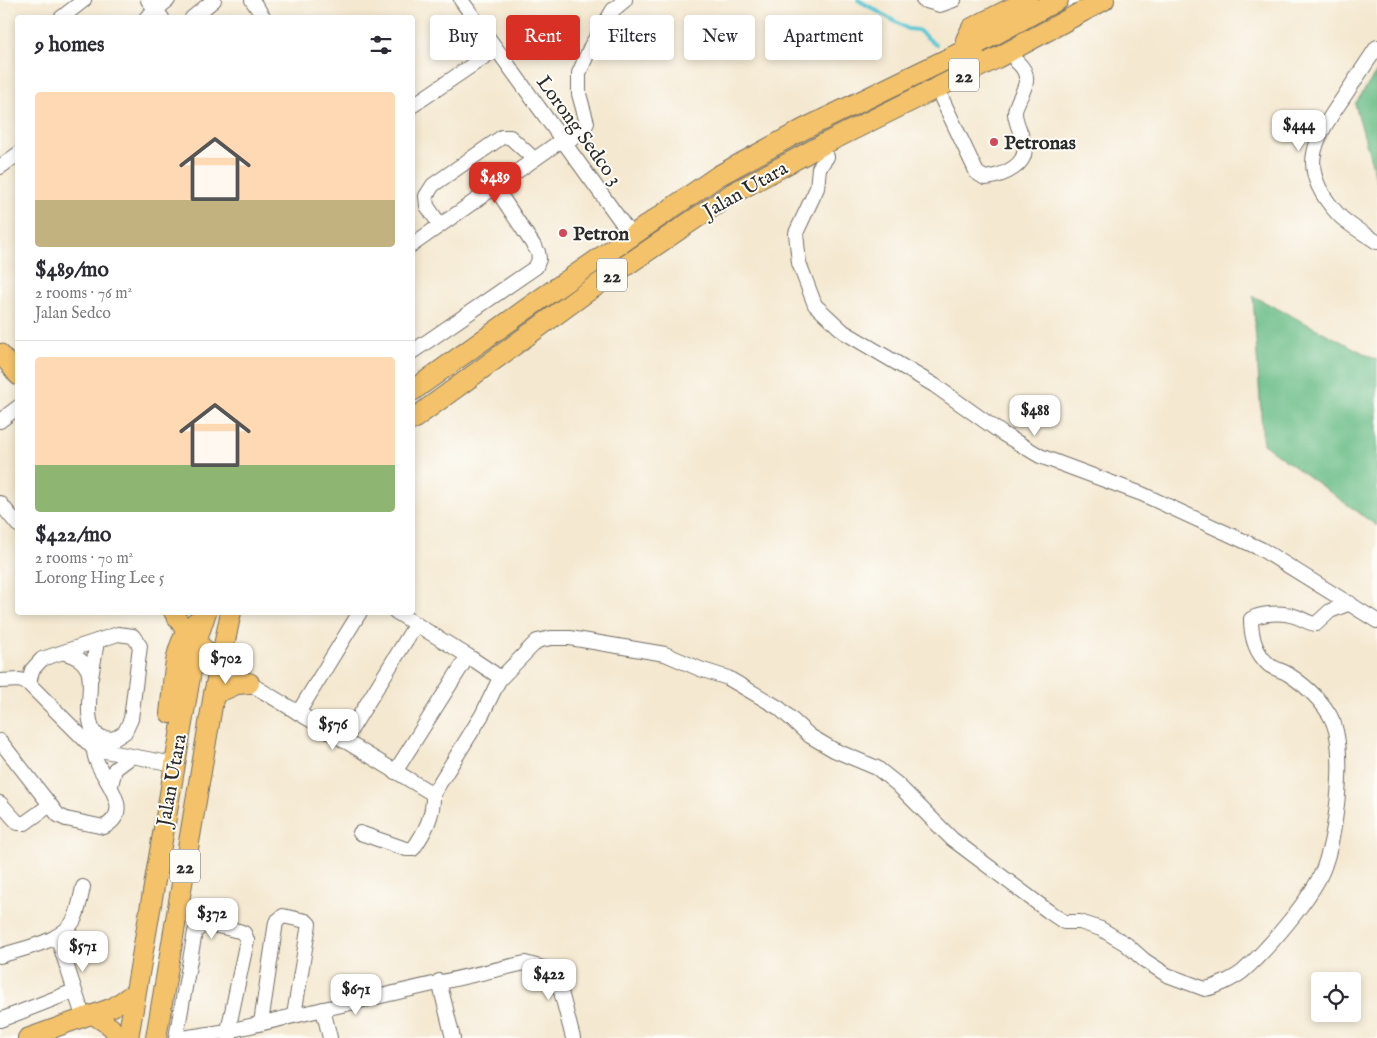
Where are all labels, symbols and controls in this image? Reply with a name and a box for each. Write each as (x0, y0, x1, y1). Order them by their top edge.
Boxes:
chip: Buy (430, 15, 496, 60)
chip: Rent (506, 15, 580, 60)
chip: Filters (590, 15, 674, 60)
chip: New (684, 15, 755, 60)
chip: Apartment (765, 15, 882, 60)
icon: filters (367, 31, 395, 59)
text: 9 homes (35, 32, 104, 59)
road number: 22 (949, 58, 979, 92)
street label: Lorong Sedco 3 (530, 71, 627, 191)
pin: $444 (1269, 110, 1329, 152)
text: $444 (1283, 116, 1315, 136)
icon: home (170, 124, 260, 214)
place label: Petronas (1004, 131, 1076, 156)
marker: Petronas (988, 136, 1000, 148)
street label: Jalan Utara (697, 156, 793, 225)
pin: $489 (465, 162, 525, 204)
text: $489 (480, 168, 510, 188)
place label: Petron (573, 222, 629, 247)
marker: Petron (557, 227, 569, 239)
text: $489/mo (35, 257, 109, 284)
road number: 22 (597, 258, 627, 292)
text: 2 rooms · 76 m² (35, 284, 132, 304)
text: Jalan Sedco (35, 304, 111, 324)
icon: home (170, 390, 260, 480)
pin: $488 (1005, 394, 1065, 437)
text: $488 (1020, 401, 1050, 421)
text: $422/mo (35, 522, 111, 549)
text: 2 rooms · 70 m² (35, 549, 133, 569)
text: Lorong Hing Lee 5 (35, 569, 164, 589)
pin: $702 (196, 642, 256, 685)
text: $702 (210, 649, 242, 669)
pin: $576 (303, 708, 363, 751)
text: $576 (319, 715, 347, 735)
street label: Jalan Utara (152, 732, 193, 830)
road number: 22 (170, 849, 200, 882)
pin: $372 (182, 898, 242, 940)
text: $372 (197, 904, 227, 924)
pin: $571 (53, 930, 113, 973)
text: $571 (69, 937, 97, 957)
pin: $422 (519, 958, 579, 1001)
text: $422 (533, 965, 565, 985)
map controls (1311, 972, 1361, 1022)
button: locate (1311, 972, 1361, 1022)
pin: $671 (326, 974, 386, 1016)
text: $671 (341, 980, 371, 1000)

